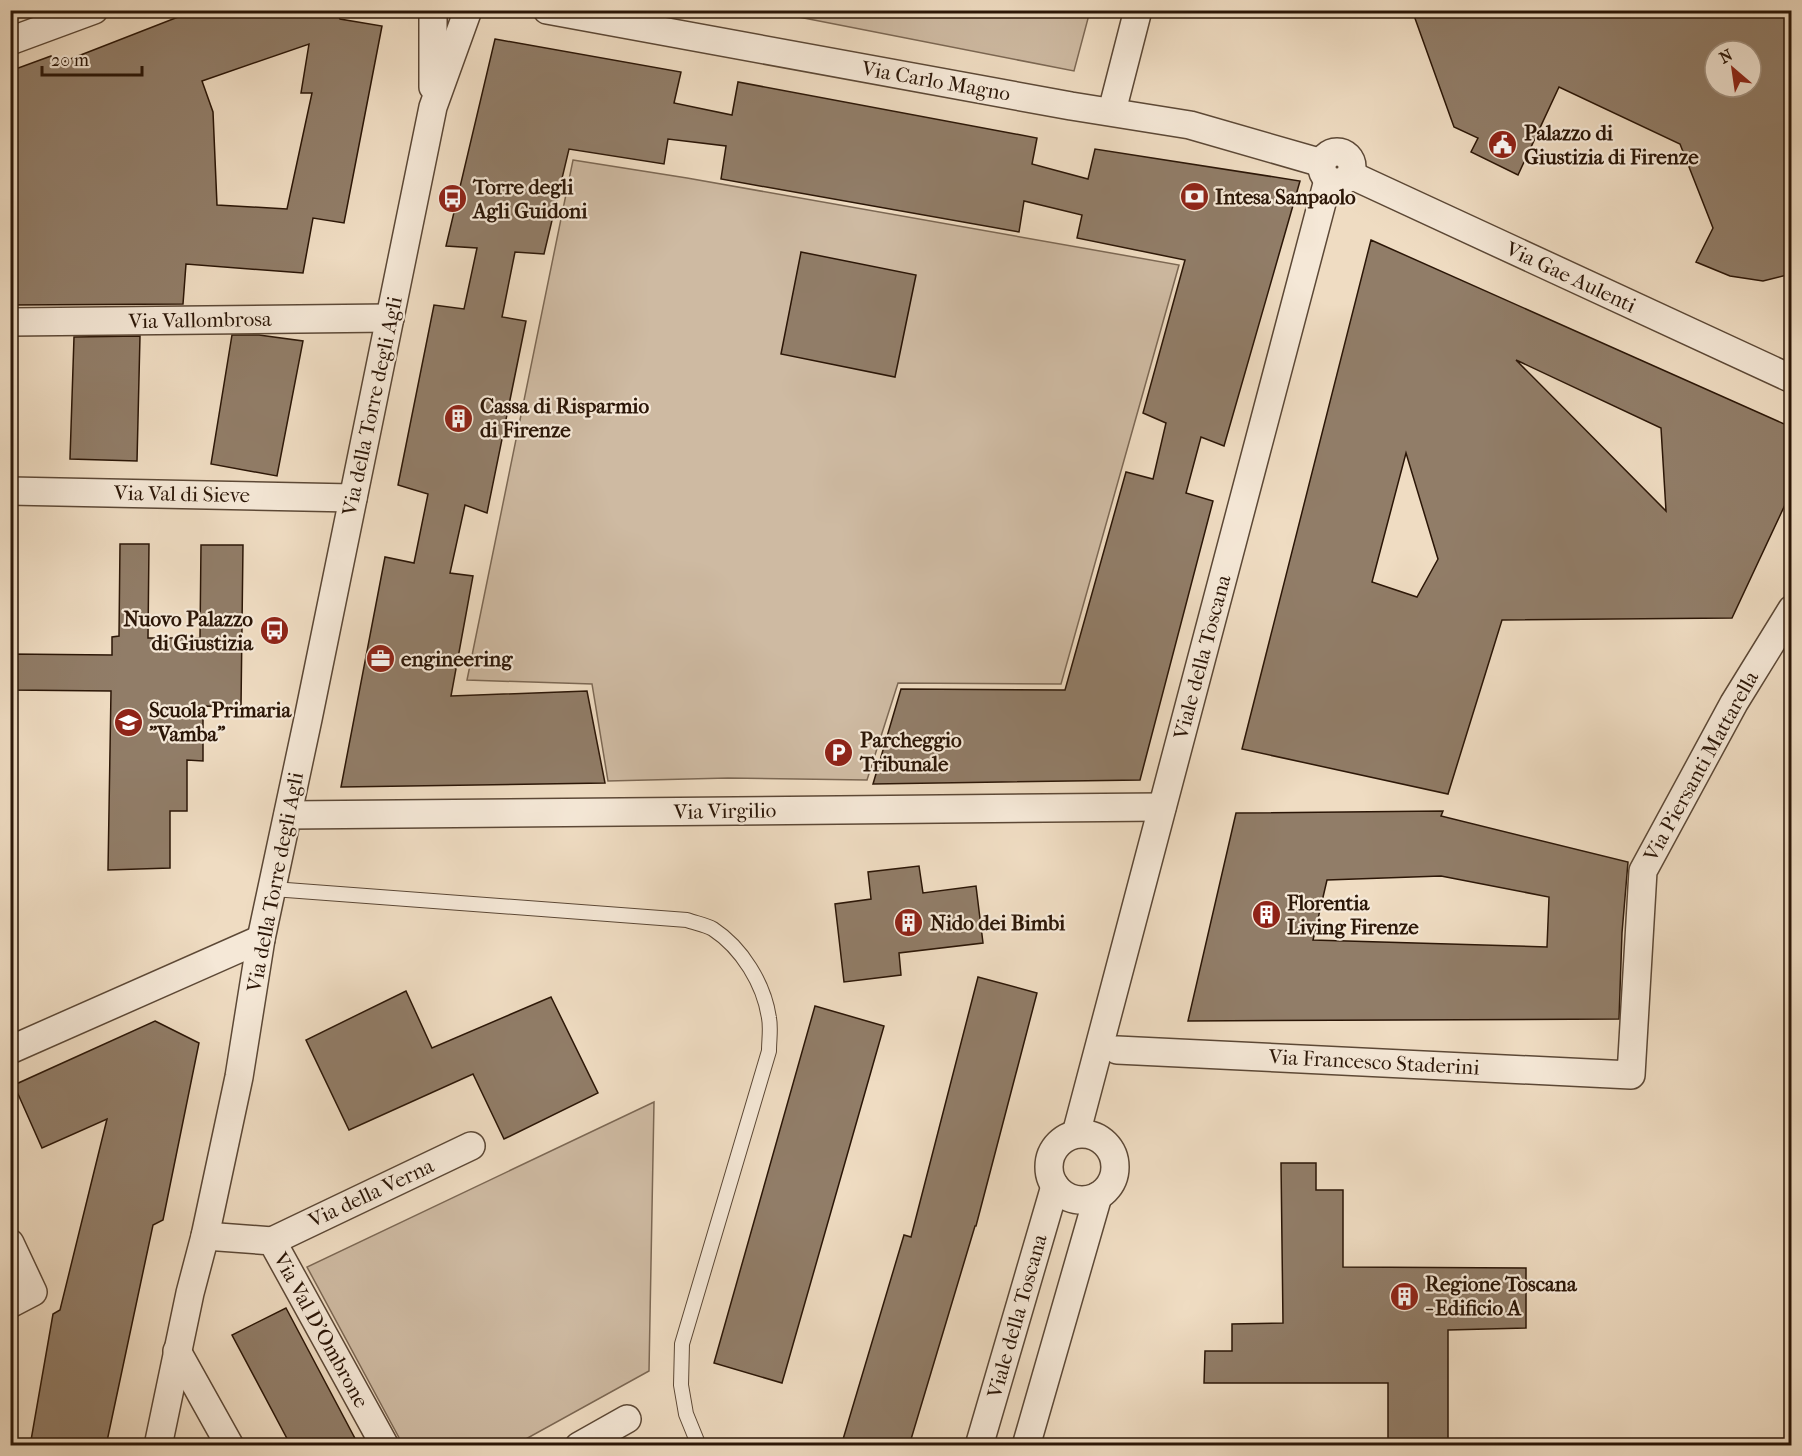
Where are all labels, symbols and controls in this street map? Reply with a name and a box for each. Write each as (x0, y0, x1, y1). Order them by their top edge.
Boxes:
scale bar (42, 39, 142, 77)
north arrow (1703, 39, 1763, 99)
text: N (1716, 45, 1737, 68)
text: 20 m (51, 50, 89, 71)
street label: Via Carlo Magno (859, 56, 1012, 106)
place label: Palazzo di Giustizia di Firenze (1524, 121, 1699, 169)
public building icon: Palazzo di Giustizia di Firenze (1487, 129, 1519, 161)
place label: Torre degli Agli Guidoni (471, 175, 588, 223)
bank icon: Intesa Sanpaolo (1178, 181, 1210, 213)
bus stop icon: Torre degli Agli Guidoni (436, 183, 468, 215)
place label: Intesa Sanpaolo (1215, 185, 1356, 209)
street label: Via Gae Aulenti (1501, 236, 1640, 318)
street label: Via della Torre degli Agli (337, 294, 407, 519)
street label: Via Vallombrosa (127, 307, 272, 333)
place label: Cassa di Risparmio di Firenze (480, 394, 649, 442)
building icon: Cassa di Risparmio di Firenze (443, 402, 475, 434)
street label: Via Val di Sieve (113, 481, 250, 507)
street label: Viale della Toscana (1168, 572, 1236, 743)
place label: Nuovo Palazzo di Giustizia (123, 607, 254, 655)
bus stop icon: Nuovo Palazzo di Giustizia (258, 615, 290, 647)
office icon: engineering (364, 643, 396, 675)
place label: engineering (401, 647, 513, 671)
street label: Via Piersanti Mattarella (1638, 666, 1763, 866)
place label: Scuola Primaria "Vamba" (149, 698, 293, 746)
school or university icon: Scuola Primaria "Vamba" (112, 706, 144, 738)
place label: Parcheggio Tribunale (859, 728, 962, 776)
parking icon: Parcheggio Tribunale (823, 736, 855, 768)
street label: Via della Torre degli Agli (242, 770, 308, 995)
street label: Via Virgilio (672, 798, 777, 824)
place label: Florentia Living Firenze (1286, 891, 1419, 939)
building icon: Florentia Living Firenze (1250, 899, 1282, 931)
building icon: Nido dei Bimbi (893, 907, 925, 939)
place label: Nido dei Bimbi (930, 911, 1066, 935)
street label: Via Francesco Staderini (1267, 1044, 1480, 1080)
street label: Via della Verna (304, 1153, 438, 1233)
street label: Viale della Toscana (982, 1231, 1052, 1402)
street label: Via Val D'Ombrone (268, 1247, 374, 1412)
place label: Regione Toscana - Edificio A (1425, 1272, 1578, 1320)
building icon: Regione Toscana - Edificio A (1388, 1280, 1420, 1312)

